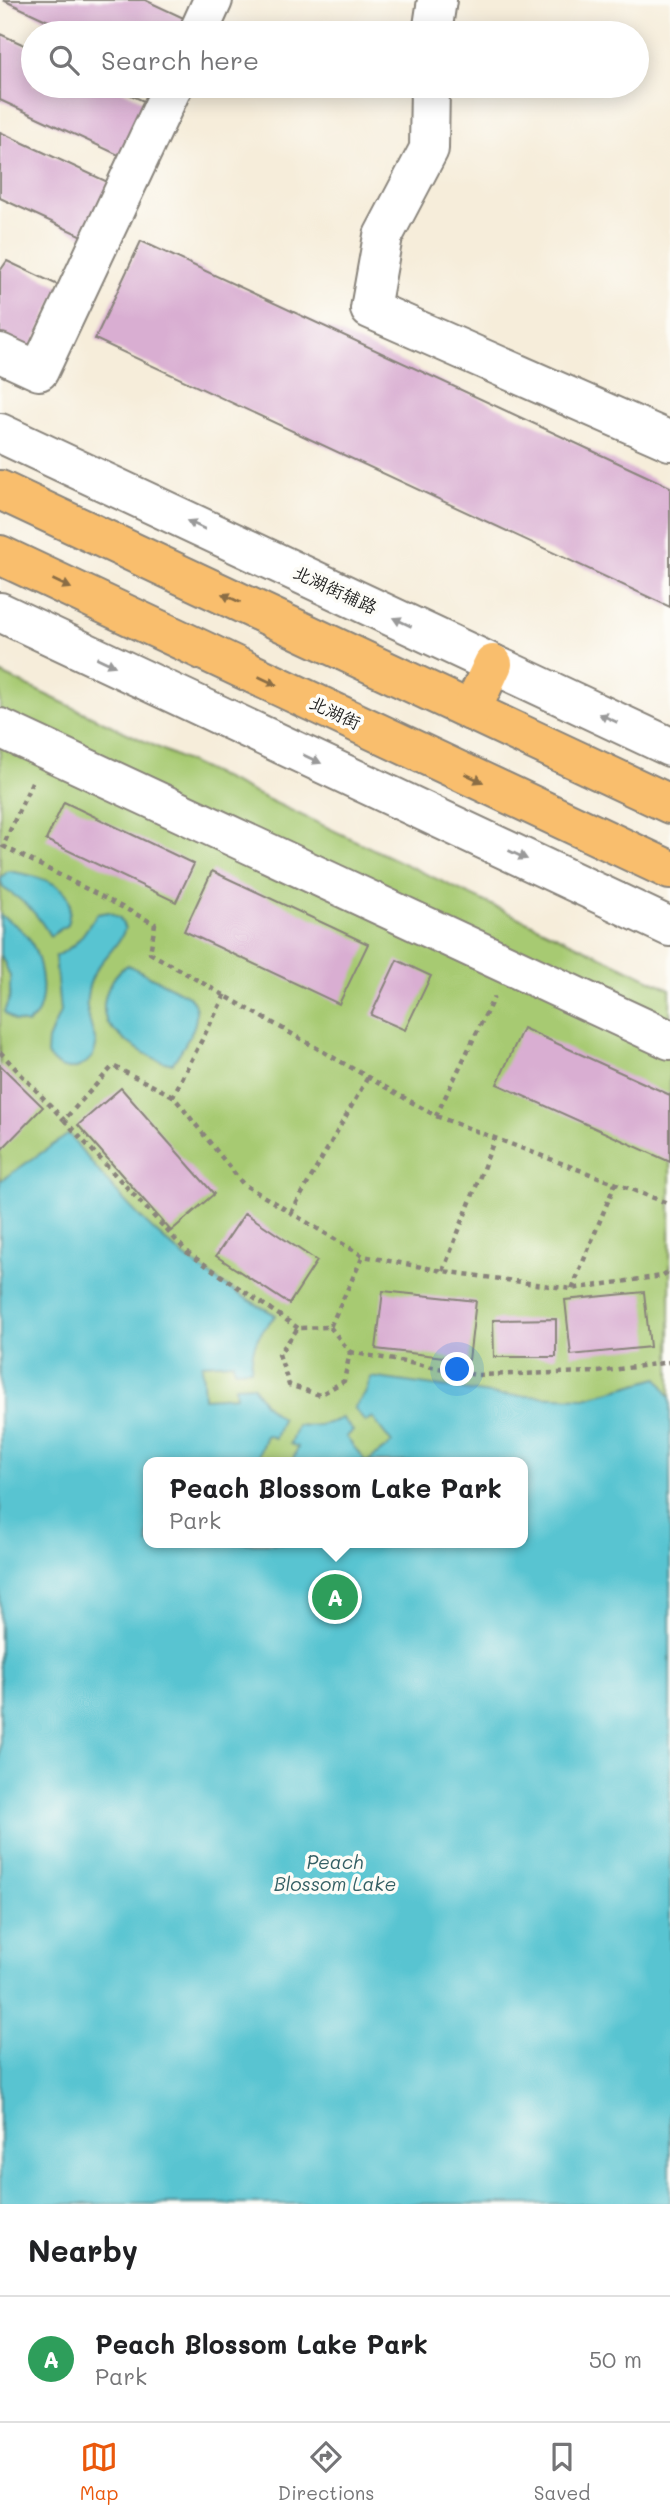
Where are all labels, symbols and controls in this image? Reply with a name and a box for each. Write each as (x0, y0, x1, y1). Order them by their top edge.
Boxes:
search box (21, 21, 649, 98)
icon: search (45, 41, 83, 79)
text: Search here (101, 43, 259, 77)
one-way arrow (186, 519, 206, 531)
street label: 北湖街辅路 (290, 559, 381, 619)
one-way arrow (52, 579, 72, 590)
one-way arrow (221, 592, 241, 604)
one-way arrow (392, 616, 412, 627)
one-way arrow (96, 656, 116, 668)
one-way arrow (258, 675, 278, 687)
street label: 北湖街 (306, 690, 365, 734)
one-way arrow (598, 713, 618, 724)
one-way arrow (302, 753, 322, 765)
one-way arrow (464, 772, 484, 784)
one-way arrow (508, 850, 528, 861)
your location (440, 1352, 474, 1386)
popup (143, 1457, 528, 1548)
text: Peach Blossom Lake Park (169, 1471, 502, 1505)
text: Park (169, 1505, 221, 1535)
pin: A (312, 1571, 358, 1623)
water label: Peach Blossom Lake (274, 1849, 396, 1896)
text: Nearby (28, 2230, 138, 2270)
text: Peach Blossom Lake Park (95, 2327, 428, 2361)
text: A (43, 2344, 59, 2374)
text: 50 m (589, 2344, 642, 2374)
text: Park (95, 2361, 147, 2391)
tab: Map (80, 2438, 118, 2505)
tab: Directions (278, 2438, 374, 2505)
tab: Saved (534, 2438, 590, 2505)

